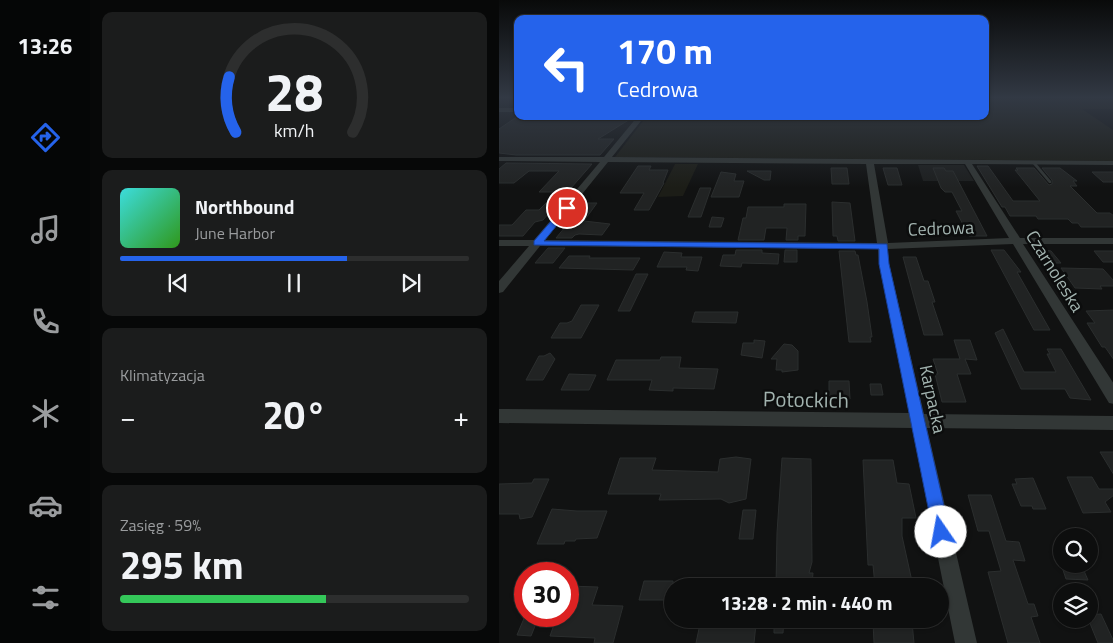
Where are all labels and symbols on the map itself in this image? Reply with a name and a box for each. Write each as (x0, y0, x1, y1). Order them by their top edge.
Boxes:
pin (546, 187, 588, 229)
street label: Cedrowa (907, 213, 975, 243)
street label: Czarnoleska (1019, 225, 1091, 317)
street label: Karpacka (913, 362, 953, 436)
street label: Potockich (763, 382, 849, 416)
position arrow (914, 505, 966, 557)
speed limit sign: 30 (514, 562, 579, 627)

